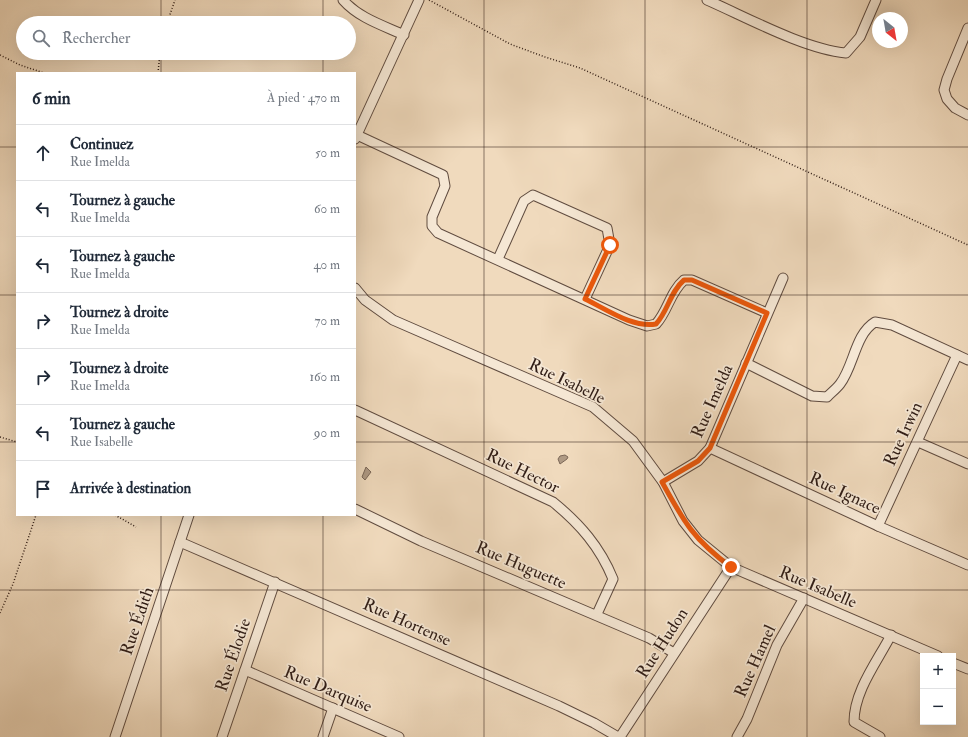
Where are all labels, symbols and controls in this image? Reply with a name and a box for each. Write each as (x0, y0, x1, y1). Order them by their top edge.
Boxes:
north arrow (872, 12, 908, 48)
search box (16, 16, 356, 60)
icon: search (30, 27, 52, 49)
text: Rechercher (62, 29, 130, 48)
text: 6 min (32, 88, 71, 109)
text: À pied · 470 m (267, 90, 340, 106)
text: Continuez (70, 135, 134, 154)
icon: ahead (32, 142, 54, 164)
text: 50 m (315, 145, 340, 161)
text: Rue Imelda (70, 154, 130, 170)
text: Tournez à gauche (70, 191, 175, 210)
icon: left (32, 198, 54, 220)
text: 60 m (314, 201, 340, 217)
text: Rue Imelda (70, 210, 130, 226)
route start (601, 236, 619, 254)
text: Tournez à gauche (70, 247, 175, 266)
icon: left (32, 254, 54, 276)
text: 40 m (314, 257, 340, 273)
text: Rue Imelda (70, 266, 130, 282)
text: Tournez à droite (70, 303, 169, 322)
icon: right (32, 310, 54, 332)
text: 70 m (315, 313, 340, 329)
text: Rue Imelda (70, 322, 130, 338)
street label: Rue Isabelle (525, 354, 609, 408)
text: Tournez à droite (70, 359, 169, 378)
street label: Rue Imelda (687, 360, 738, 441)
icon: right (32, 366, 54, 388)
text: 160 m (309, 369, 340, 385)
text: Rue Imelda (70, 378, 130, 394)
street label: Rue Irwin (879, 398, 927, 469)
text: Tournez à gauche (70, 415, 175, 434)
icon: left (32, 422, 54, 444)
text: 90 m (314, 425, 340, 441)
text: Rue Isabelle (70, 434, 133, 450)
street label: Rue Hector (483, 444, 564, 498)
street label: Rue Ignace (806, 467, 884, 519)
icon: arrive (32, 478, 54, 500)
text: Arrivée à destination (70, 479, 191, 498)
street label: Rue Huguette (472, 536, 570, 594)
route end (722, 558, 740, 576)
street label: Rue Isabelle (776, 561, 860, 613)
street label: Rue Édith (115, 584, 159, 658)
street label: Rue Hortense (360, 593, 454, 651)
street label: Rue Hudon (632, 604, 693, 682)
street label: Rue Élodie (210, 615, 255, 694)
street label: Rue Hamel (730, 621, 781, 700)
map controls (920, 653, 956, 725)
button: + (920, 653, 956, 689)
street label: Rue Darquise (281, 661, 375, 717)
button: − (920, 689, 956, 725)

